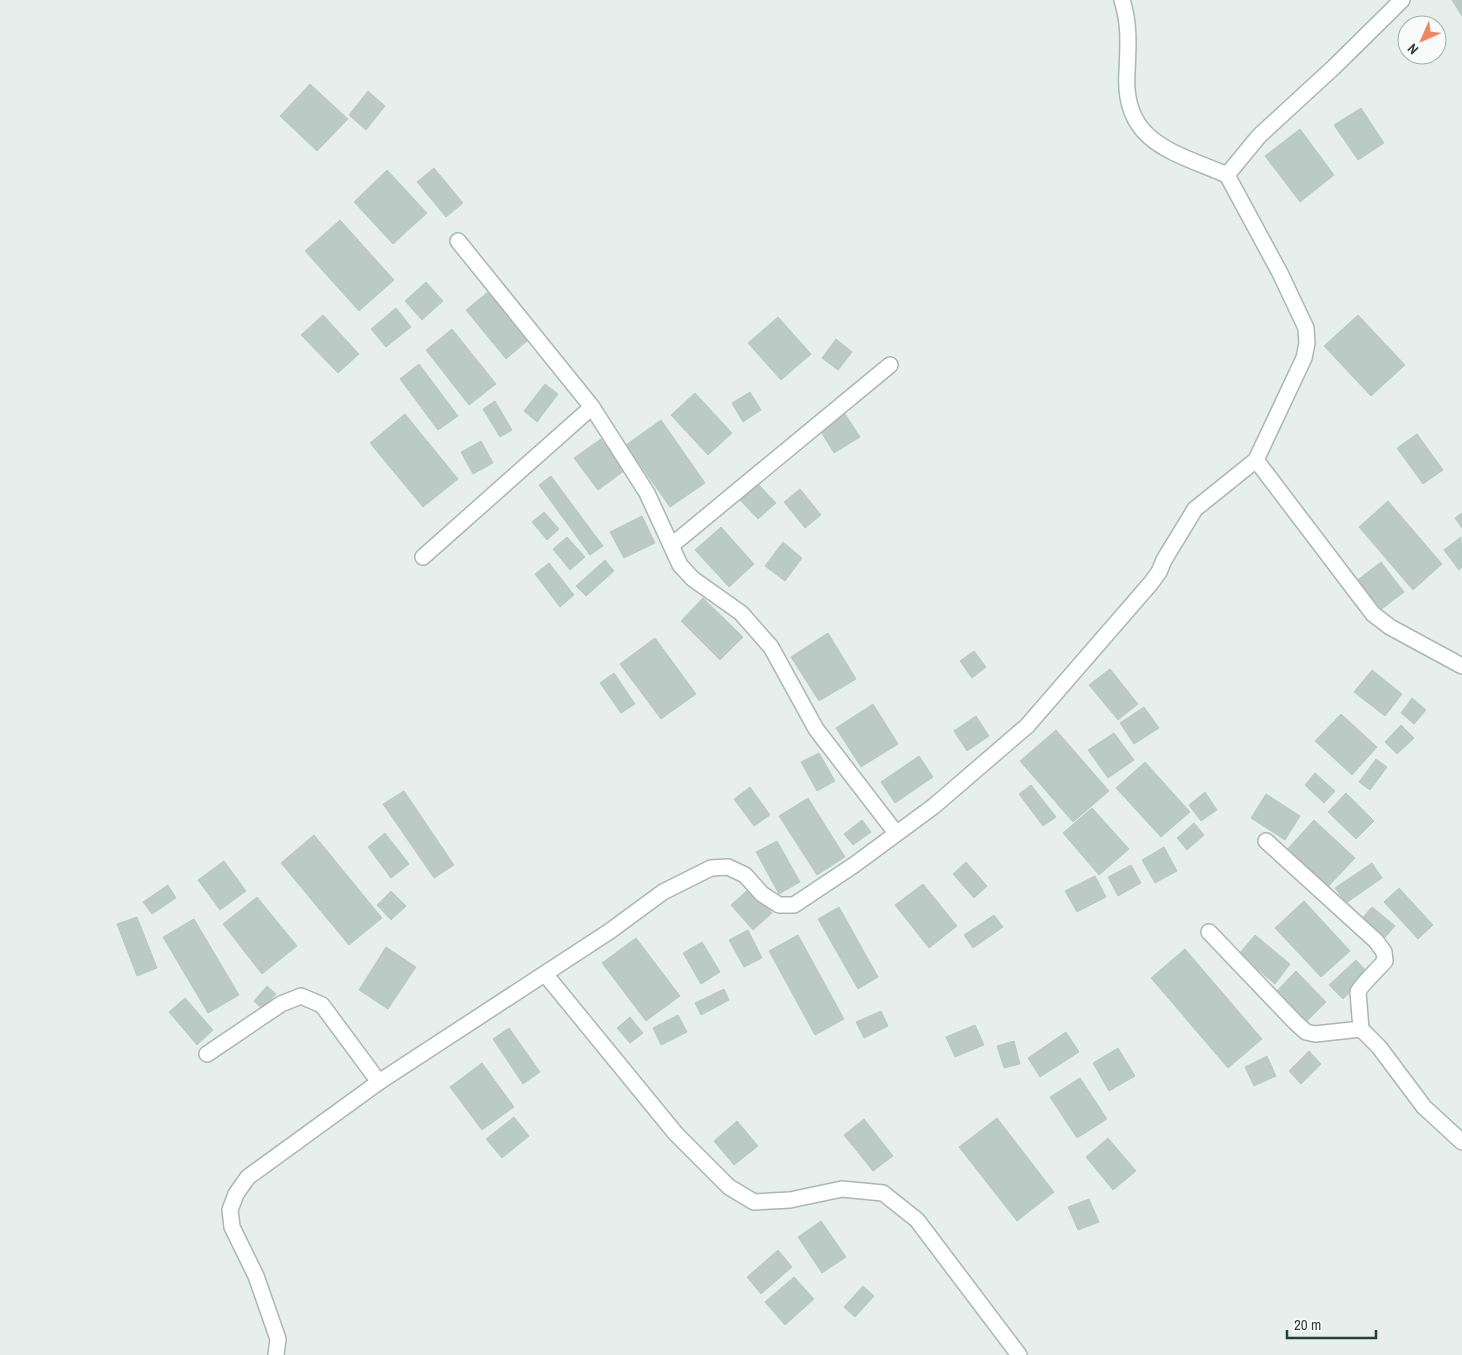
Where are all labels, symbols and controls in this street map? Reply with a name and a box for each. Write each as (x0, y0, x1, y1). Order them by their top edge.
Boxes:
north arrow (1397, 15, 1447, 65)
text: N (1404, 40, 1422, 58)
scale bar (1287, 1308, 1376, 1340)
text: 20 m (1294, 1314, 1321, 1335)

